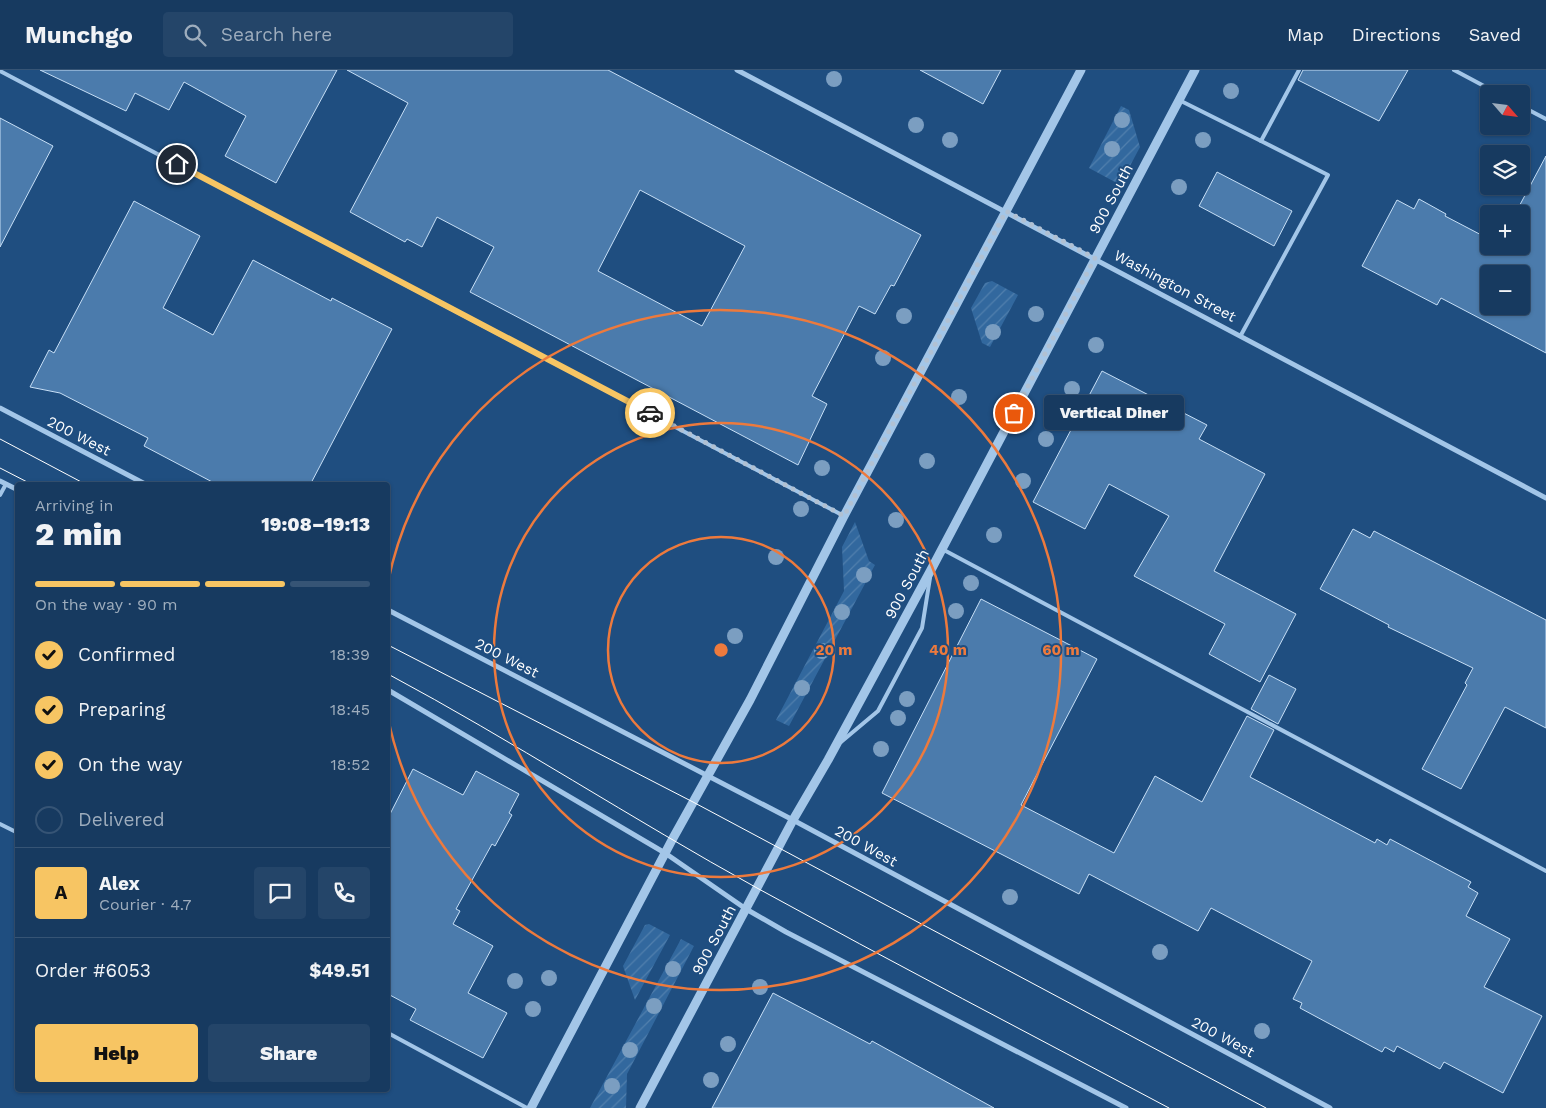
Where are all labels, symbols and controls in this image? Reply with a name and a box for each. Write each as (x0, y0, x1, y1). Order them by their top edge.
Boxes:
search box (163, 12, 513, 57)
text: Munchgo (25, 21, 133, 49)
icon: search (181, 21, 209, 49)
text: Search here (221, 23, 332, 46)
text: Map (1287, 24, 1324, 45)
text: Directions (1352, 24, 1441, 45)
text: Saved (1469, 24, 1521, 45)
north arrow (1480, 85, 1530, 135)
map controls (1480, 85, 1530, 315)
pin (156, 143, 198, 185)
button: layers (1480, 145, 1530, 195)
icon: home (163, 150, 191, 178)
street label: 900 South (1085, 161, 1137, 237)
button: + (1480, 205, 1530, 255)
street label: Washington Street (1111, 246, 1240, 326)
button: − (1480, 265, 1530, 315)
courier (625, 388, 675, 438)
pin (993, 392, 1035, 434)
callout: Vertical Diner (1044, 396, 1184, 430)
icon: car (636, 399, 664, 427)
icon: bag (1000, 399, 1028, 427)
text: Vertical Diner (1060, 403, 1168, 422)
street label: 200 West (44, 412, 114, 460)
text: Arriving in (35, 496, 113, 515)
text: 19:08–19:13 (261, 513, 370, 536)
text: 2 min (35, 515, 122, 553)
street label: 900 South (881, 546, 933, 622)
text: On the way · 90 m (35, 595, 178, 614)
street label: 200 West (472, 634, 542, 682)
icon: check (35, 641, 63, 669)
centre of rings (712, 641, 730, 659)
text: 20 m (815, 641, 853, 659)
text: 40 m (929, 641, 967, 659)
text: 60 m (1042, 641, 1080, 659)
text: Confirmed (78, 643, 175, 666)
text: 18:39 (330, 645, 370, 664)
icon: check (35, 696, 63, 724)
text: Preparing (78, 698, 165, 721)
text: 18:45 (330, 700, 370, 719)
icon: check (35, 751, 63, 779)
text: On the way (78, 753, 182, 776)
text: 18:52 (331, 755, 370, 774)
text: Delivered (78, 808, 165, 831)
street label: 200 West (831, 821, 901, 871)
button: chat (254, 867, 306, 919)
button: phone (318, 867, 370, 919)
text: Alex (99, 872, 140, 895)
text: A (55, 881, 67, 904)
text: Courier · 4.7 (99, 895, 192, 914)
street label: 900 South (688, 902, 740, 978)
text: Order #6053 (35, 959, 151, 982)
text: $49.51 (309, 959, 370, 982)
street label: 200 West (1188, 1013, 1258, 1061)
button: Help (35, 1024, 198, 1082)
button: Share (208, 1024, 370, 1082)

